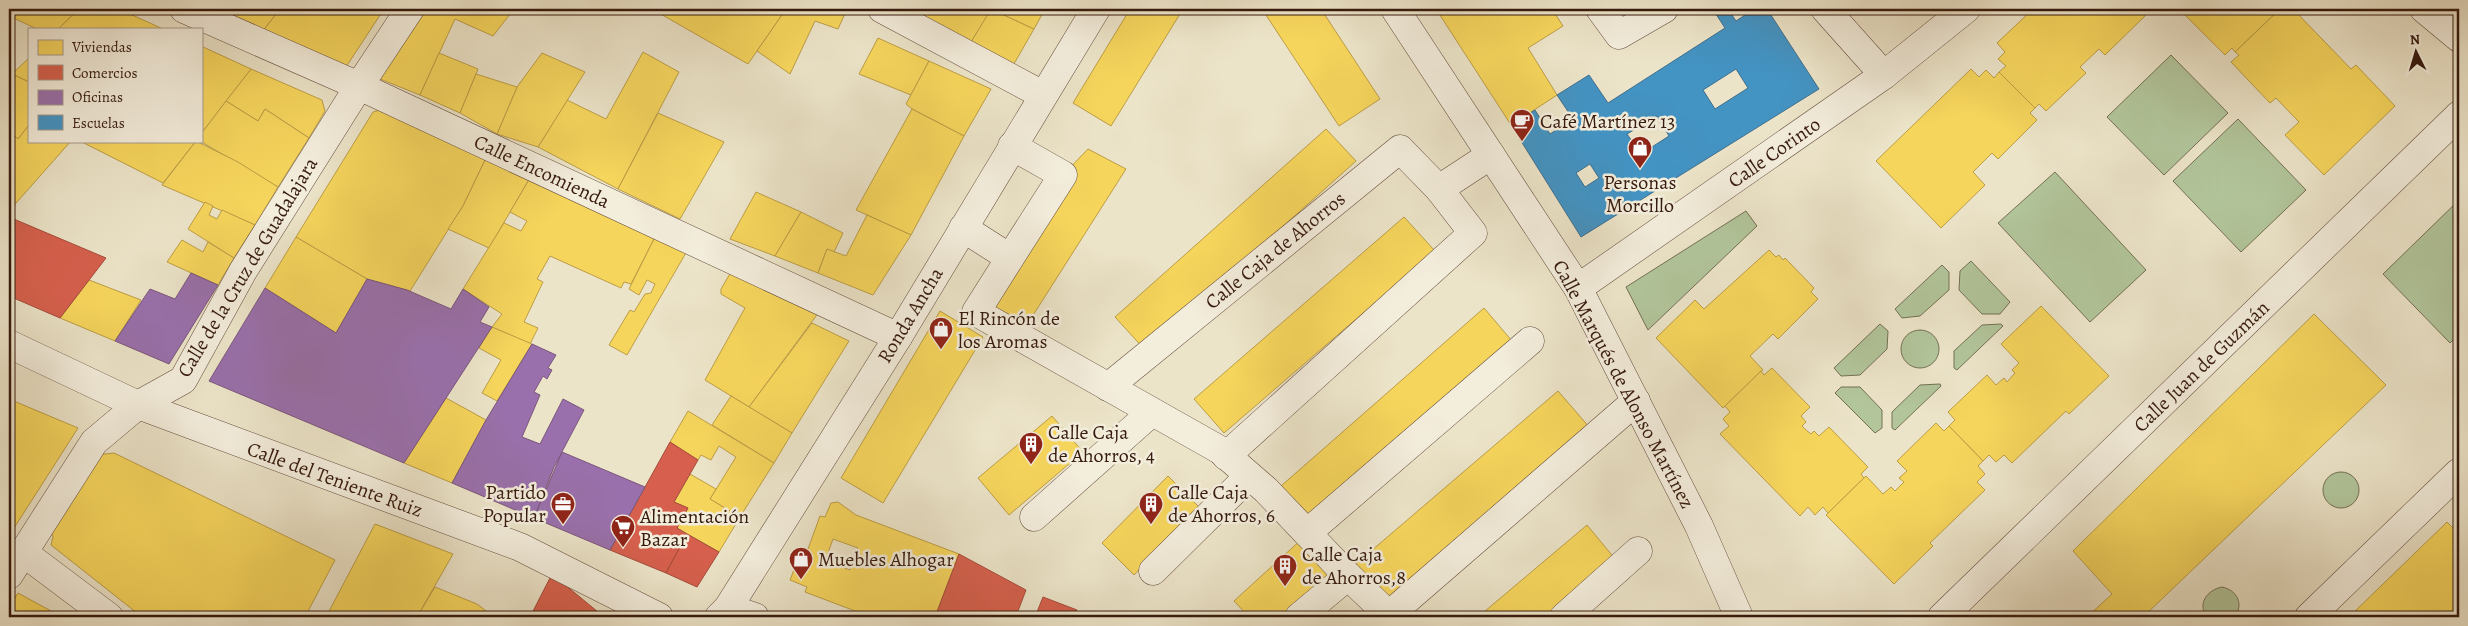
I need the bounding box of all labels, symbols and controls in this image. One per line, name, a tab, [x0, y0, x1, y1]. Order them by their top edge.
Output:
legend	[28, 28, 202, 142]
north arrow	[2390, 28, 2440, 78]
text: N	[2409, 30, 2421, 49]
text: Viviendas	[71, 37, 132, 57]
text: Comercios	[72, 63, 137, 83]
text: Oficinas	[72, 87, 123, 107]
cafe icon: Café Martínez 13	[1509, 108, 1535, 142]
place label: Café Martínez 13	[1540, 108, 1675, 135]
street label: Calle Corinto	[1723, 111, 1826, 194]
text: Escuelas	[72, 113, 125, 133]
street label: Calle Encomienda	[469, 128, 615, 215]
shop icon: Personas Morcillo	[1627, 135, 1653, 169]
street label: Calle de la Cruz de Guadalajara	[171, 152, 324, 382]
place label: Personas Morcillo	[1603, 169, 1677, 219]
street label: Calle Caja de Ahorros	[1199, 185, 1351, 315]
street label: Calle Marqués de Alonso Martínez	[1546, 255, 1701, 513]
street label: Ronda Ancha	[871, 262, 950, 368]
street label: Calle Juan de Guzmán	[2128, 294, 2275, 438]
place label: El Rincón de los Aromas	[958, 305, 1060, 355]
shop icon: El Rincón de los Aromas	[928, 316, 954, 350]
place label: Calle Caja de Ahorros, 4	[1048, 419, 1155, 469]
building icon: Calle Caja de Ahorros, 4	[1018, 431, 1044, 465]
street label: Calle del Teniente Ruiz	[243, 435, 426, 524]
place label: Partido Popular	[483, 479, 546, 529]
place label: Calle Caja de Ahorros, 6	[1168, 479, 1275, 529]
office icon: Partido Popular	[550, 491, 576, 525]
building icon: Calle Caja de Ahorros, 6	[1138, 491, 1164, 525]
place label: Alimentación Bazar	[639, 503, 749, 553]
supermarket icon: Alimentación Bazar	[610, 514, 636, 548]
place label: Calle Caja de Ahorros,8	[1302, 541, 1406, 591]
shop icon: Muebles Alhogar	[788, 546, 814, 580]
place label: Muebles Alhogar	[818, 546, 954, 573]
building icon: Calle Caja de Ahorros,8	[1272, 553, 1298, 587]

